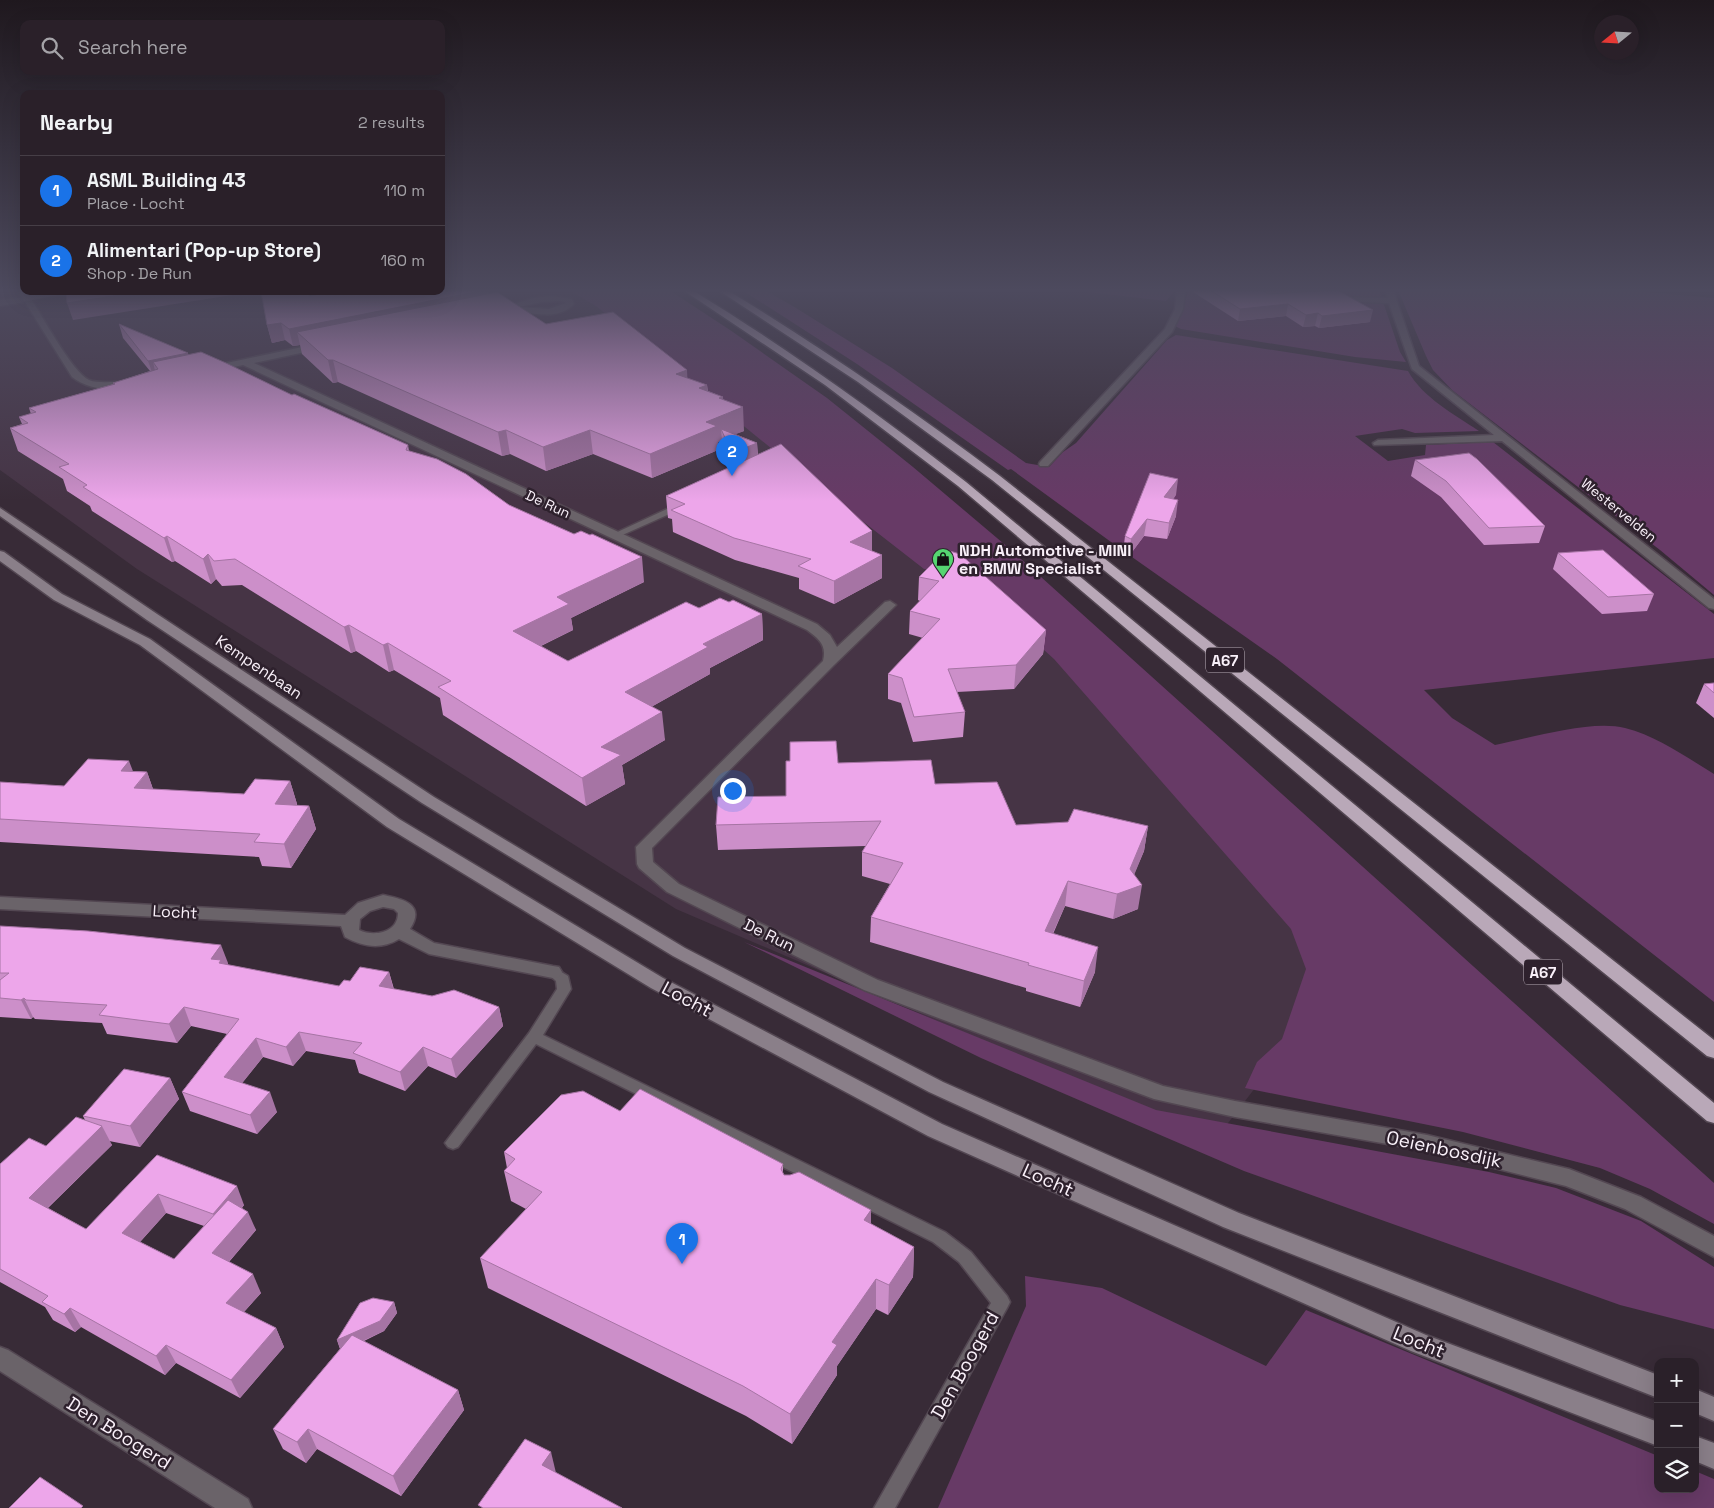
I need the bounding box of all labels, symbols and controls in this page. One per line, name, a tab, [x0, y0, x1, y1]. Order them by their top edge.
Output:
north arrow	[1594, 15, 1639, 60]
search box	[20, 20, 445, 75]
icon: search	[38, 34, 66, 62]
text: Search here	[78, 35, 188, 60]
text: Nearby	[40, 109, 113, 136]
text: 2 results	[358, 112, 425, 133]
text: ASML Building 43	[87, 168, 246, 193]
text: 1	[52, 180, 60, 201]
text: 110 m	[383, 180, 425, 201]
text: Place · Locht	[87, 193, 185, 214]
text: Alimentari (Pop-up Store)	[87, 238, 321, 263]
text: 2	[51, 250, 61, 271]
text: 160 m	[380, 250, 425, 271]
text: Shop · De Run	[87, 263, 192, 284]
pin: 2	[716, 435, 748, 476]
street label: Westervelden	[1578, 474, 1660, 546]
street label: De Run	[523, 486, 573, 522]
place label: NDH Automotive - MINI en BMW Specialist	[959, 540, 1132, 579]
shop icon: NDH Automotive - MINI en BMW Specialist	[931, 547, 955, 578]
street label: Kempenbaan	[211, 630, 307, 704]
road number: A67	[1206, 648, 1244, 672]
your location	[720, 778, 746, 804]
street label: Locht	[152, 900, 198, 924]
street label: De Run	[740, 914, 798, 956]
road number: A67	[1524, 960, 1562, 984]
street label: Locht	[657, 975, 717, 1023]
street label: Oeienbosdijk	[1384, 1125, 1504, 1173]
street label: Locht	[1018, 1158, 1078, 1202]
pin: 1	[666, 1223, 698, 1264]
street label: Den Boogerd	[925, 1307, 1005, 1423]
street label: Locht	[1389, 1320, 1449, 1364]
map controls	[1654, 1358, 1699, 1493]
button: +	[1654, 1358, 1699, 1403]
street label: Den Boogerd	[62, 1391, 176, 1475]
button: −	[1654, 1403, 1699, 1448]
button: layers	[1654, 1448, 1699, 1493]

